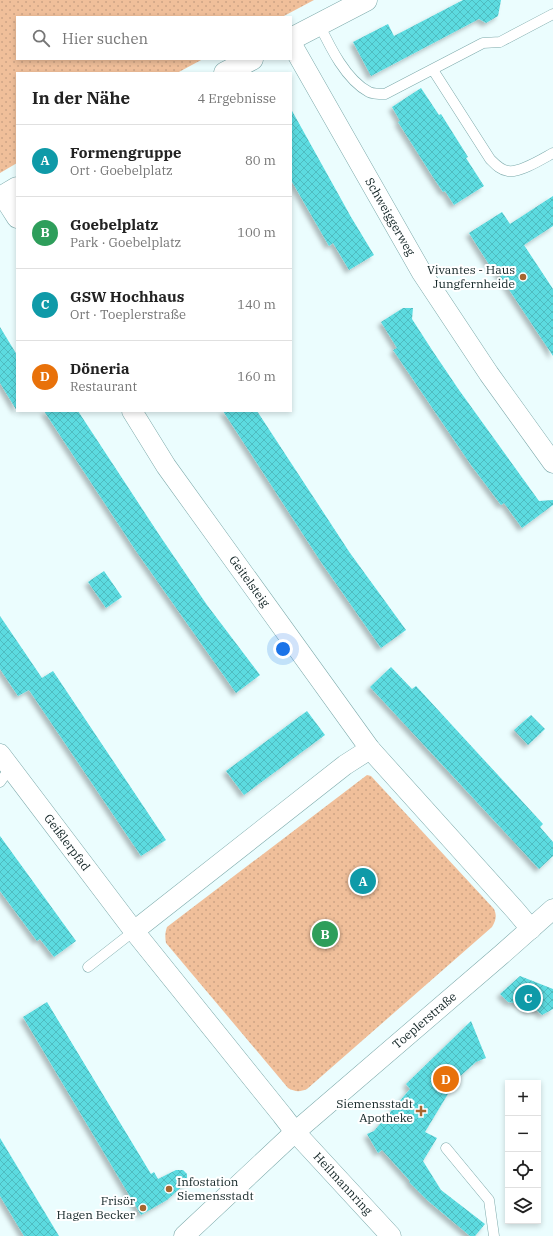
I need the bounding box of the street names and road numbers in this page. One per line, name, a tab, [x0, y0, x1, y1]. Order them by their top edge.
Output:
street label: Schweiggerweg	[362, 175, 419, 259]
street label: Geitelsteig	[226, 552, 274, 610]
street label: Geißlerpfad	[41, 811, 94, 874]
street label: Toeplerstraße	[389, 989, 459, 1052]
street label: Heilmannring	[311, 1149, 376, 1218]

